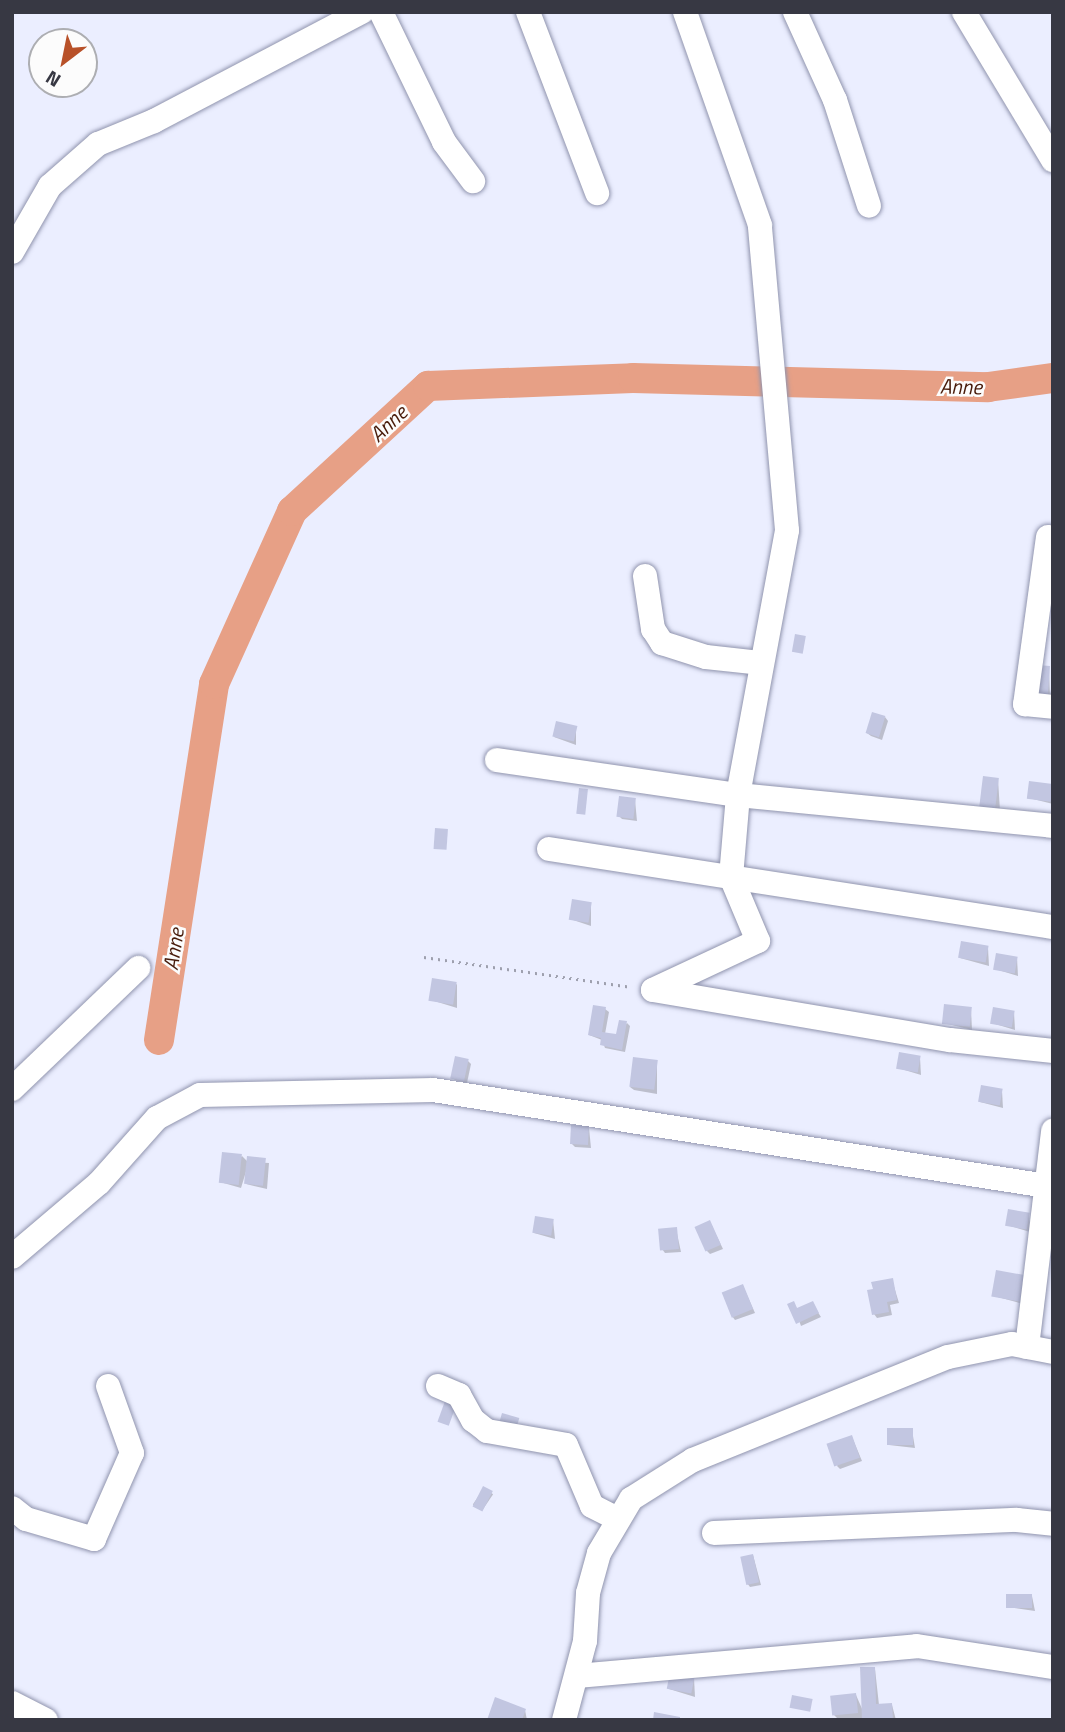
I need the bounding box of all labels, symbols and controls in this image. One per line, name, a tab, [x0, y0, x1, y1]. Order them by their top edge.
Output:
north arrow	[28, 28, 98, 98]
text: N	[39, 64, 66, 95]
water label: Anne	[940, 373, 982, 399]
water label: Anne	[364, 399, 412, 447]
water label: Anne	[157, 926, 189, 972]

